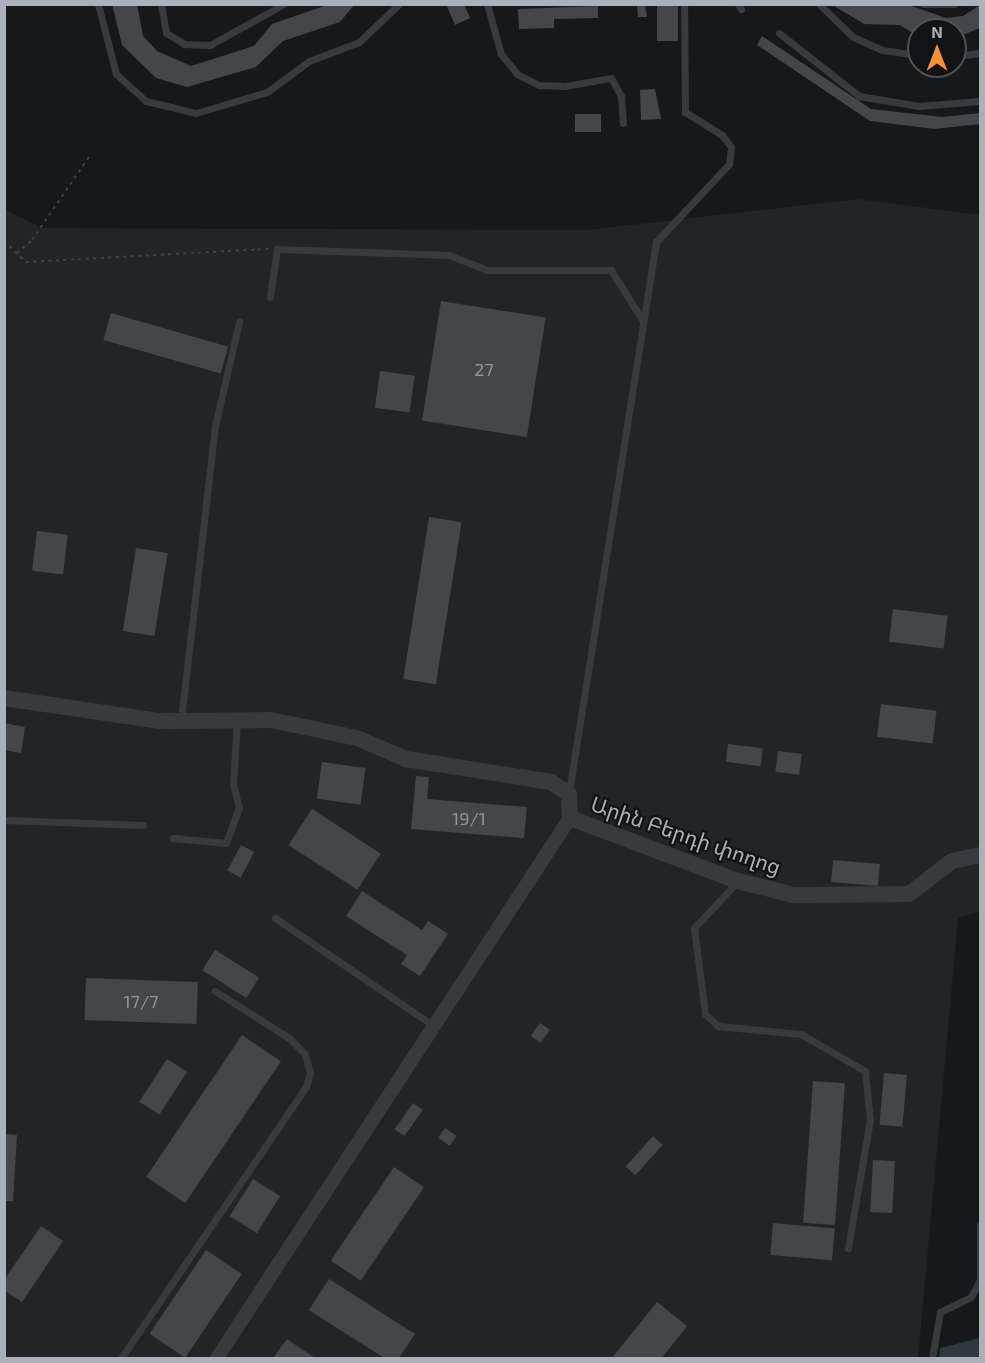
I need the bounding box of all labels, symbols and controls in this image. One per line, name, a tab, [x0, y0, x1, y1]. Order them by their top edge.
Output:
north arrow	[907, 18, 967, 78]
text: N	[931, 22, 943, 41]
house number: 27	[474, 358, 494, 380]
street label: Արին Բերդի փողոց	[588, 791, 784, 879]
house number: 19/1	[452, 807, 486, 829]
house number: 17/7	[124, 990, 158, 1012]

